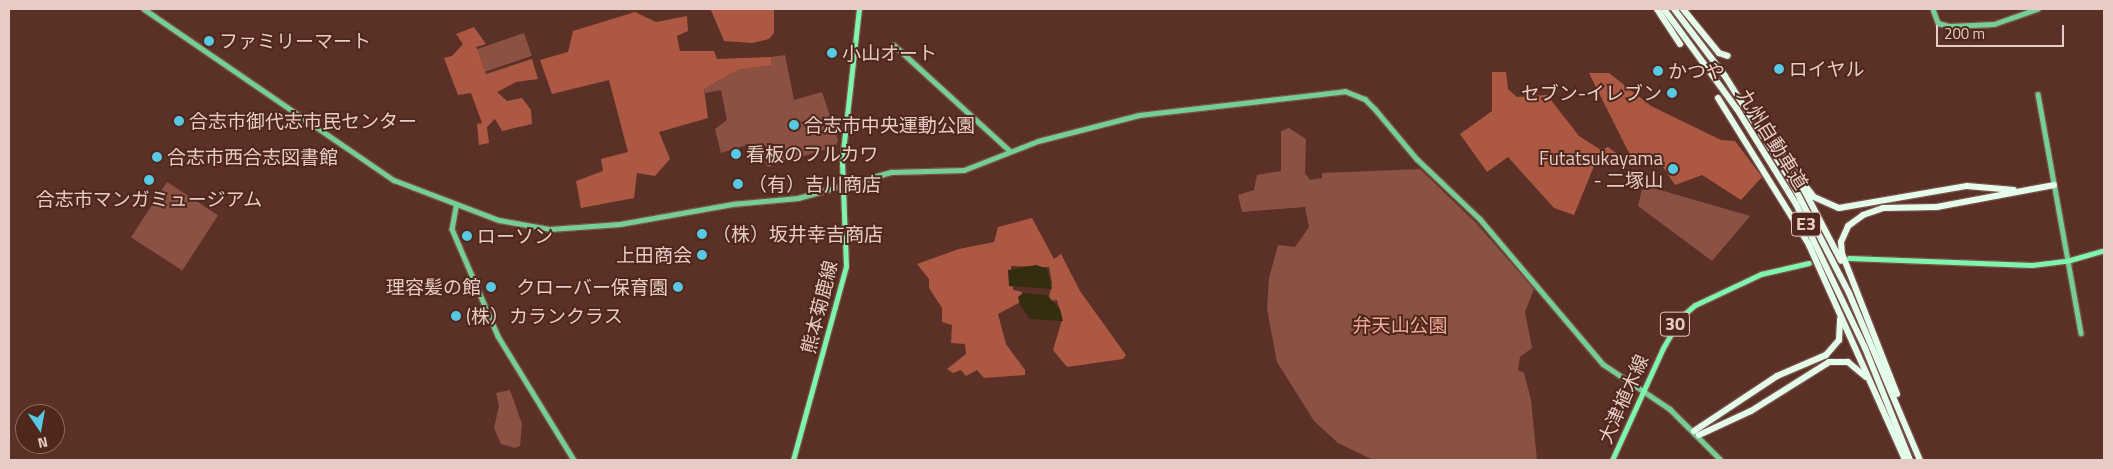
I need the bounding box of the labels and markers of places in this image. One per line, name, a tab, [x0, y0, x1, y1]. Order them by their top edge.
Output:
place label: ファミリーマート	[219, 30, 371, 52]
marker: ファミリーマート	[203, 35, 215, 47]
place label: 小山オート	[842, 42, 937, 64]
marker: 小山オート	[826, 47, 838, 59]
place label: ロイヤル	[1789, 58, 1865, 80]
place label: かつや	[1668, 60, 1725, 82]
marker: ロイヤル	[1773, 63, 1785, 75]
marker: かつや	[1652, 65, 1664, 77]
place label: セブン-イレブン	[1521, 82, 1662, 104]
marker: セブン-イレブン	[1666, 87, 1678, 99]
place label: 合志市御代志市民センター	[189, 110, 417, 132]
place label: 合志市中央運動公園	[804, 114, 975, 136]
marker: 合志市御代志市民センター	[173, 115, 185, 127]
marker: 合志市中央運動公園	[788, 119, 800, 131]
place label: 看板のフルカワ	[746, 143, 879, 165]
place label: 合志市西合志図書館	[167, 146, 338, 168]
place label: Futatsukayama - 二塚山	[1539, 147, 1663, 191]
marker: 看板のフルカワ	[730, 148, 742, 160]
marker: 合志市西合志図書館	[151, 151, 163, 163]
marker: Futatsukayama - 二塚山	[1667, 163, 1679, 175]
place label: （有）吉川商店	[748, 173, 881, 195]
marker: 合志市マンガミュージアム	[143, 174, 155, 186]
marker: （有）吉川商店	[732, 178, 744, 190]
place label: 合志市マンガミュージアム	[35, 188, 263, 210]
place label: （株）坂井幸吉商店	[712, 223, 883, 245]
place label: ローソン	[477, 225, 553, 247]
marker: （株）坂井幸吉商店	[696, 228, 708, 240]
marker: ローソン	[461, 230, 473, 242]
place label: 上田商会	[616, 244, 692, 266]
marker: 上田商会	[696, 249, 708, 261]
place label: 理容髪の館	[386, 276, 481, 298]
place label: クローバー保育園	[516, 276, 668, 298]
marker: 理容髪の館	[485, 281, 497, 293]
marker: クローバー保育園	[672, 281, 684, 293]
place label: (株）カランクラス	[466, 305, 623, 327]
marker: (株）カランクラス	[450, 310, 462, 322]

